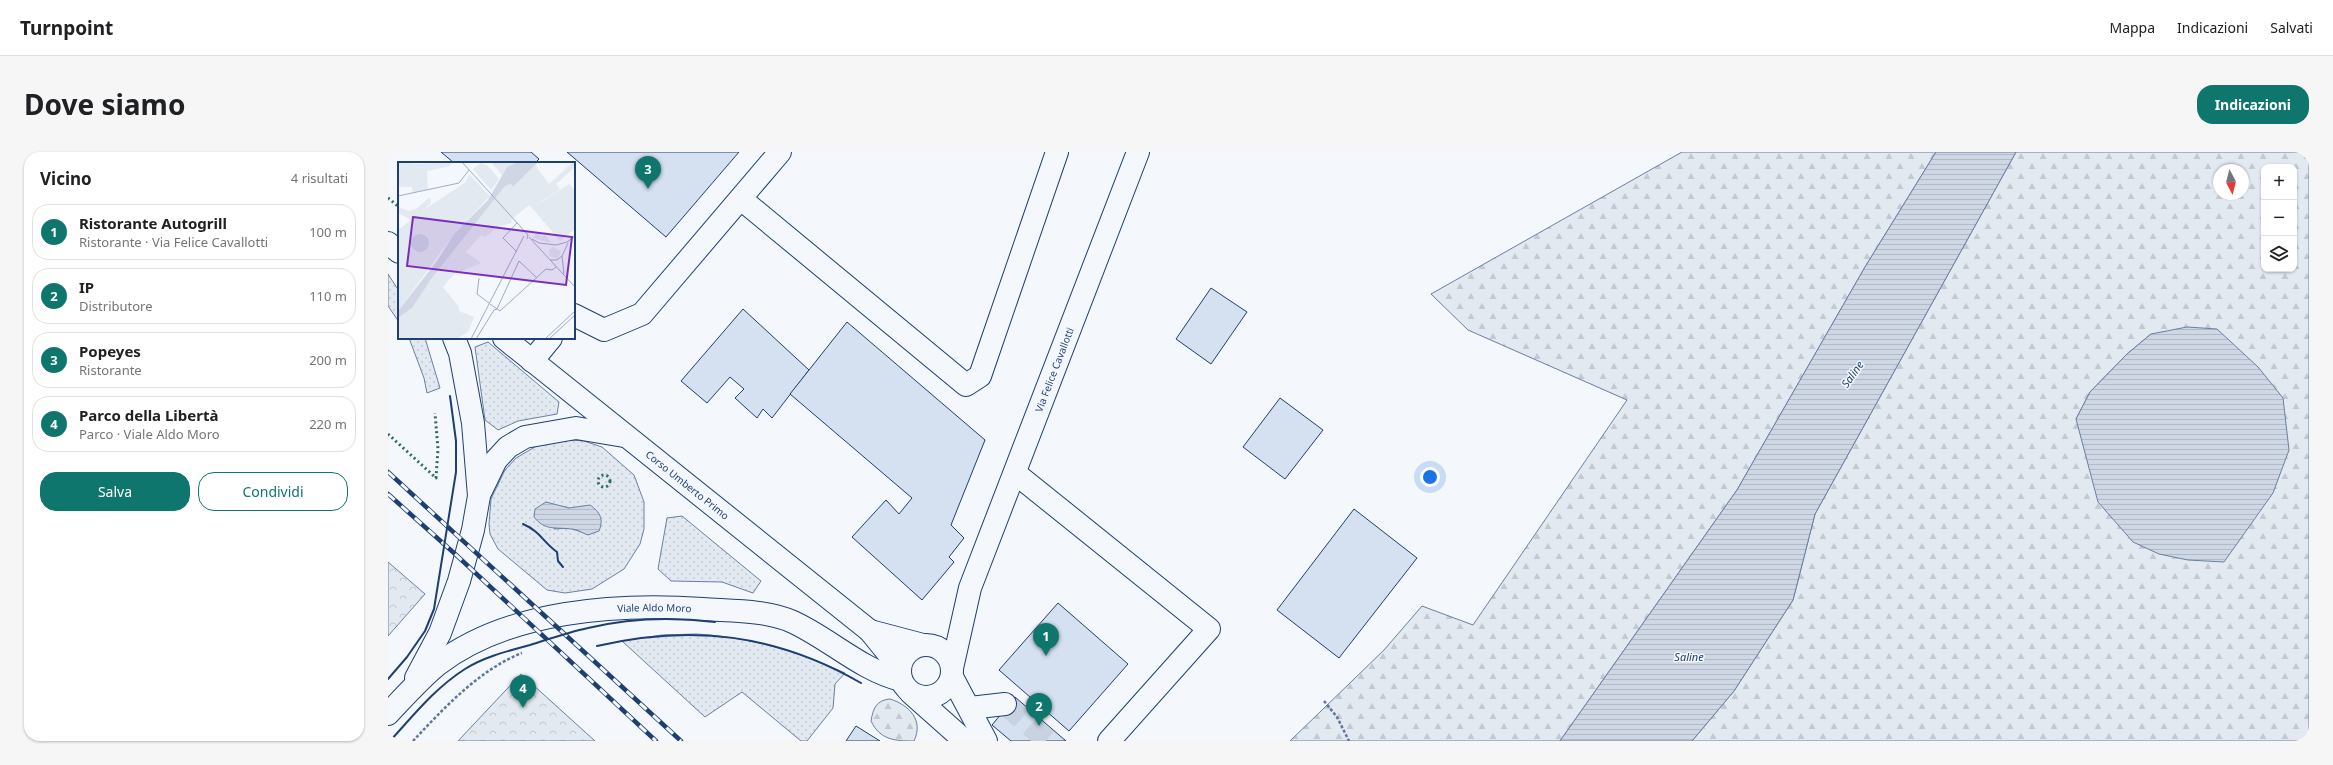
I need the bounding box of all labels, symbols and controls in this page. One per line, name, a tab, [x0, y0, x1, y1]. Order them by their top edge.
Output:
text: Turnpoint	[20, 15, 113, 41]
text: Mappa	[2109, 18, 2155, 37]
text: Indicazioni	[2177, 18, 2248, 37]
text: Salvati	[2270, 18, 2313, 37]
text: Dove siamo	[24, 85, 185, 123]
button: Indicazioni	[2197, 85, 2309, 124]
pin: 3	[635, 156, 661, 189]
inset map	[398, 162, 575, 339]
north arrow	[2213, 164, 2249, 200]
map controls	[2261, 164, 2297, 272]
button: +	[2261, 164, 2297, 200]
text: Vicino	[40, 167, 92, 190]
text: 4 risultati	[291, 169, 348, 187]
button: −	[2261, 200, 2297, 236]
text: Ristorante Autogrill	[79, 213, 227, 233]
text: 1	[50, 223, 58, 241]
text: 100 m	[309, 223, 347, 241]
text: Ristorante · Via Felice Cavallotti	[79, 233, 268, 251]
button: layers	[2261, 236, 2297, 272]
text: IP	[79, 277, 94, 297]
text: 2	[50, 287, 58, 305]
text: 110 m	[309, 287, 347, 305]
text: Distributore	[79, 297, 153, 315]
street label: Via Felice Cavallotti	[1031, 325, 1077, 414]
text: Popeyes	[79, 341, 141, 361]
text: 3	[50, 351, 58, 369]
text: 200 m	[309, 351, 347, 369]
water label: Saline	[1837, 357, 1867, 390]
text: Ristorante	[79, 361, 142, 379]
text: Parco della Libertà	[79, 405, 219, 425]
text: 4	[50, 415, 58, 433]
text: 220 m	[309, 415, 347, 433]
text: Parco · Viale Aldo Moro	[79, 425, 220, 443]
street label: Corso Umberto Primo	[643, 447, 732, 523]
your location	[1420, 467, 1440, 487]
button: Salva	[40, 472, 190, 511]
button: Condividi	[198, 472, 348, 511]
street label: Viale Aldo Moro	[617, 600, 692, 615]
pin: 1	[1033, 623, 1059, 656]
water label: Saline	[1674, 649, 1704, 664]
pin: 4	[510, 675, 536, 708]
pin: 2	[1026, 693, 1052, 726]

